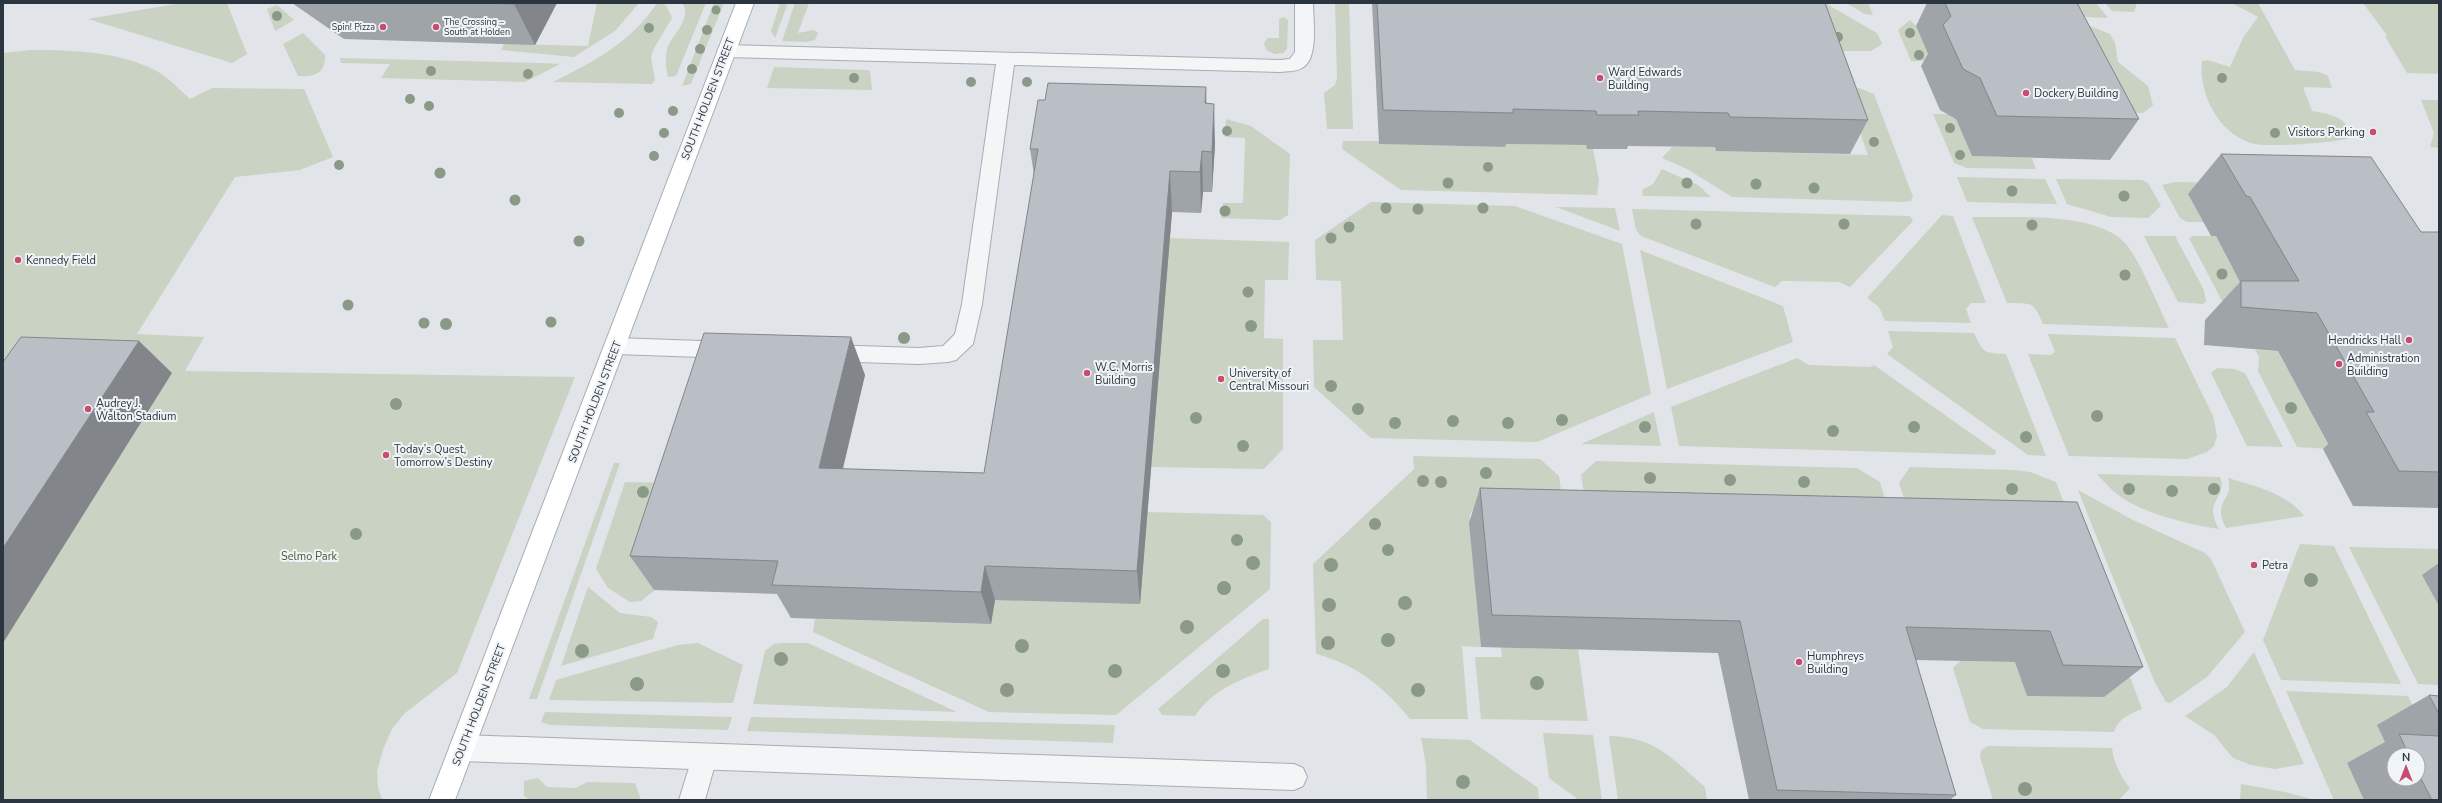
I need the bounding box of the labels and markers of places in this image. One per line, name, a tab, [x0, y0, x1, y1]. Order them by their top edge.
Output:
place label: The Crossing – South at Holden	[444, 16, 510, 38]
place label: Spin! Pizza	[332, 21, 375, 33]
marker: Spin! Pizza	[378, 22, 388, 32]
marker: The Crossing – South at Holden	[431, 22, 441, 32]
place label: Ward Edwards Building	[1608, 65, 1682, 93]
marker: Ward Edwards Building	[1595, 73, 1605, 83]
place label: Dockery Building	[2034, 86, 2118, 101]
marker: Dockery Building	[2021, 88, 2031, 98]
place label: Visitors Parking	[2287, 125, 2365, 140]
marker: Visitors Parking	[2368, 127, 2378, 137]
place label: Kennedy Field	[26, 253, 96, 268]
marker: Kennedy Field	[13, 255, 23, 265]
place label: Hendricks Hall	[2328, 333, 2402, 348]
marker: Hendricks Hall	[2404, 335, 2414, 345]
place label: Administration Building	[2347, 351, 2420, 379]
marker: Administration Building	[2334, 359, 2344, 369]
place label: W.C. Morris Building	[1095, 360, 1153, 388]
place label: University of Central Missouri	[1229, 366, 1309, 394]
marker: W.C. Morris Building	[1082, 368, 1092, 378]
marker: University of Central Missouri	[1216, 374, 1226, 384]
place label: Audrey J. Walton Stadium	[96, 396, 176, 424]
marker: Audrey J. Walton Stadium	[83, 404, 93, 414]
place label: Today’s Quest, Tomorrow’s Destiny	[394, 442, 493, 470]
marker: Today’s Quest, Tomorrow’s Destiny	[381, 450, 391, 460]
place label: Petra	[2262, 558, 2288, 573]
marker: Petra	[2249, 560, 2259, 570]
place label: Humphreys Building	[1807, 649, 1864, 677]
marker: Humphreys Building	[1794, 657, 1804, 667]

